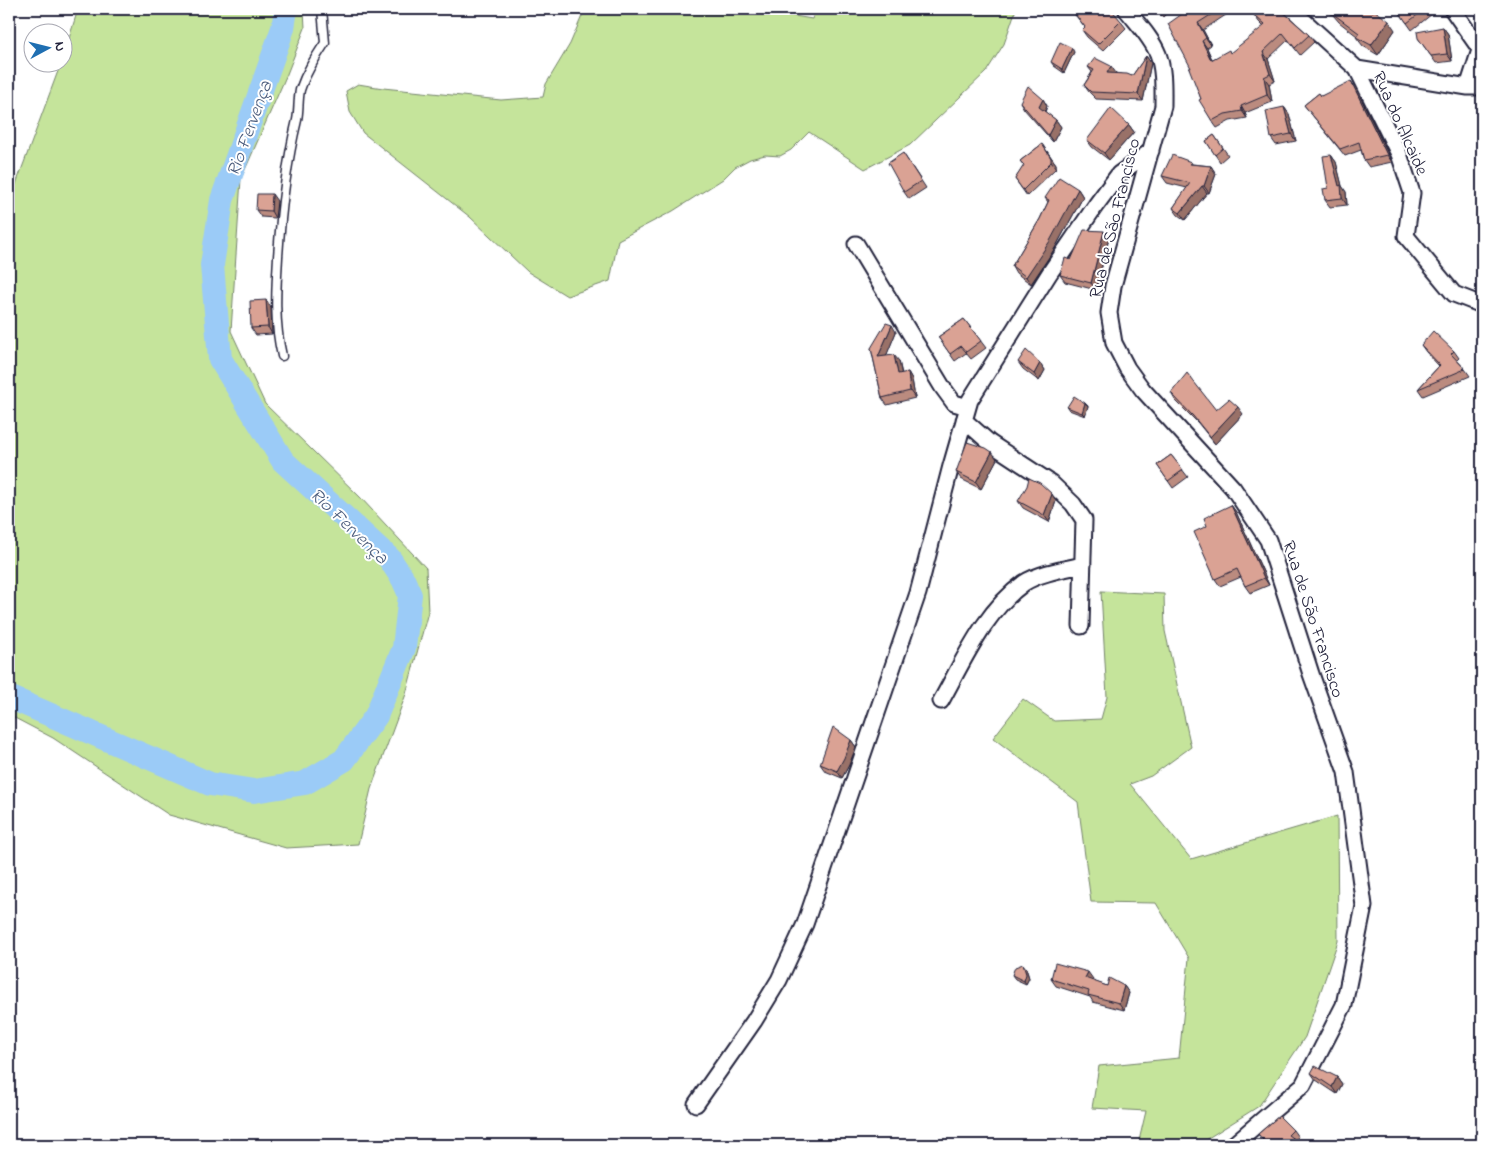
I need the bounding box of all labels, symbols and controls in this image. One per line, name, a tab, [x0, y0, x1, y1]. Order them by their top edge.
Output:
north arrow	[22, 22, 72, 72]
text: N	[48, 41, 70, 53]
street label: Rua do Alcaide	[1365, 68, 1434, 181]
water label: Rio Fervença	[221, 77, 280, 180]
street label: Rua de São Francisco	[1084, 136, 1148, 301]
water label: Rio Fervença	[303, 482, 394, 572]
street label: Rua de São Francisco	[1274, 538, 1350, 702]

